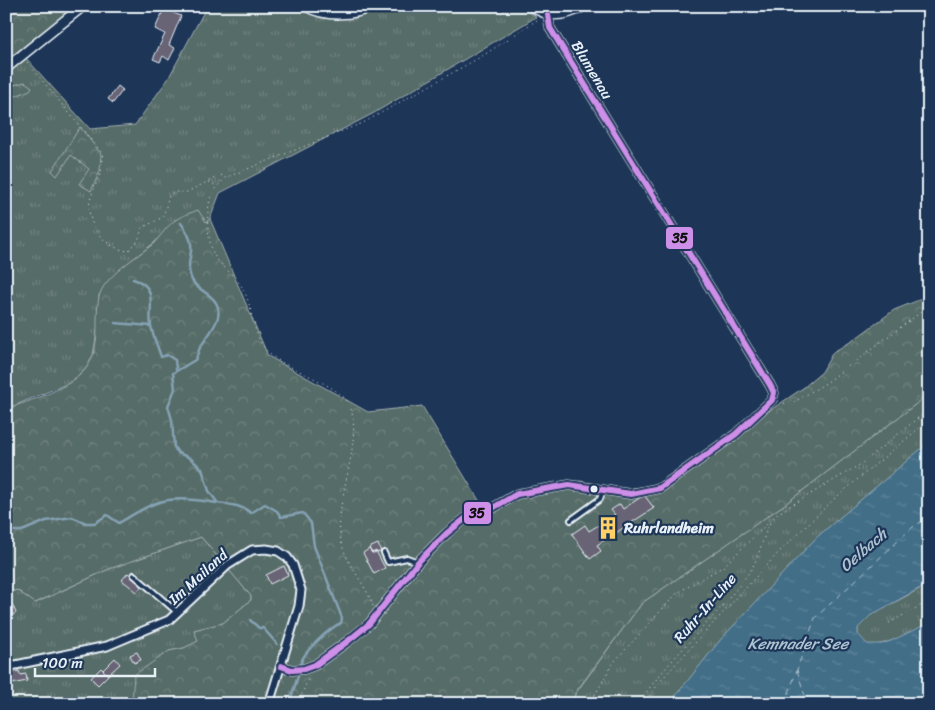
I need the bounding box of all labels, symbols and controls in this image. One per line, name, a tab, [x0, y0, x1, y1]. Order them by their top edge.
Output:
street label: Blumenau	[564, 36, 620, 104]
line badge: 35	[665, 226, 694, 250]
text: 35	[671, 226, 689, 251]
unlabelled marker	[589, 484, 599, 494]
line badge: 35	[463, 501, 492, 525]
text: 35	[468, 501, 486, 526]
building icon: Ruhrlandheim	[595, 515, 621, 541]
place label: Ruhrlandheim	[623, 515, 714, 541]
water label: Oelbach	[832, 520, 895, 579]
street label: Im Mailand	[161, 542, 235, 612]
street label: Ruhr-In-Line	[667, 567, 743, 649]
water label: Kemnader See	[748, 629, 850, 658]
scale bar	[35, 645, 155, 677]
text: 100 m	[42, 650, 83, 676]

